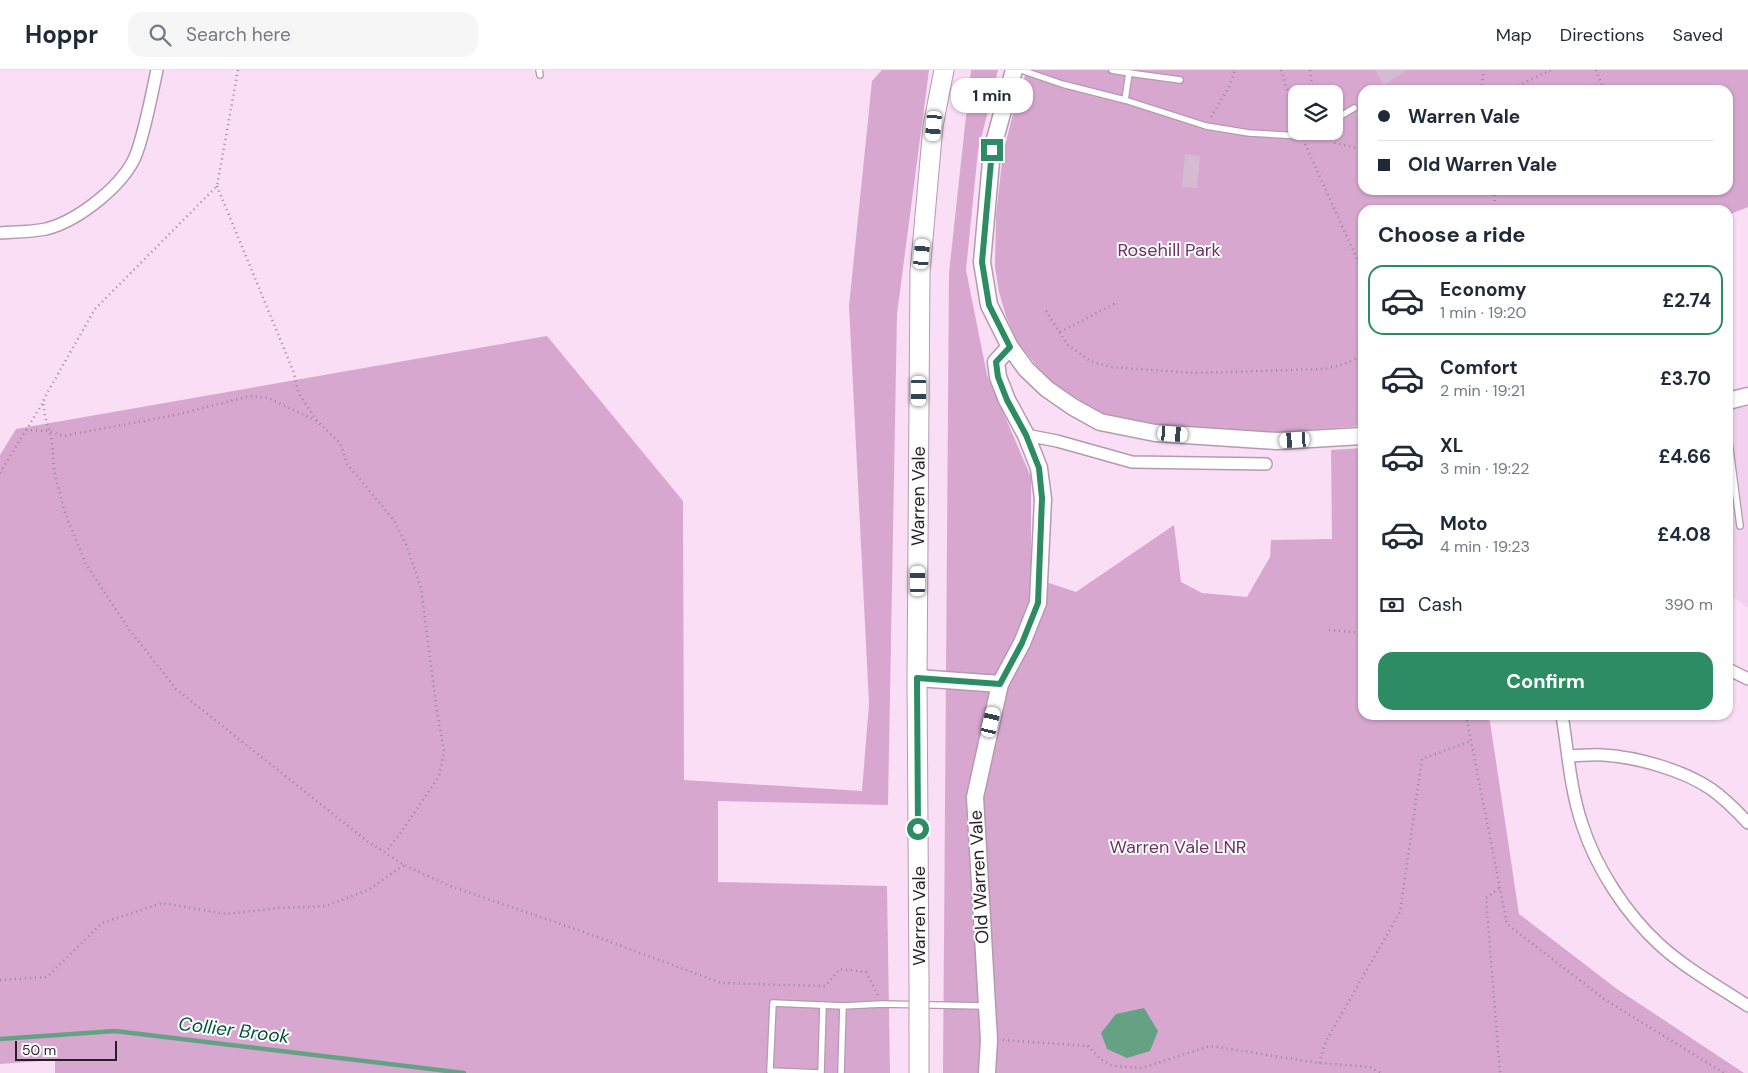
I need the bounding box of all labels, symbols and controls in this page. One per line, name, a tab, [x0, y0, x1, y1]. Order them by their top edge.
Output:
search box	[128, 12, 478, 57]
text: Hoppr	[25, 19, 98, 50]
icon: search	[146, 21, 174, 49]
text: Search here	[186, 22, 291, 47]
text: Map	[1496, 23, 1532, 47]
text: Directions	[1560, 23, 1645, 47]
text: Saved	[1673, 23, 1723, 47]
callout: 1 min	[951, 78, 1033, 112]
text: 1 min	[973, 85, 1011, 106]
map controls	[1288, 85, 1343, 140]
button: layers	[1288, 85, 1343, 140]
text: Warren Vale	[1408, 104, 1520, 129]
car	[925, 110, 942, 142]
route end	[981, 139, 1003, 161]
text: Old Warren Vale	[1408, 152, 1557, 177]
text: Choose a ride	[1378, 220, 1526, 249]
car	[913, 238, 930, 270]
park label: Rosehill Park	[1117, 238, 1221, 262]
text: Economy	[1440, 277, 1527, 302]
icon: car	[1380, 278, 1425, 323]
text: £2.74	[1662, 288, 1711, 313]
text: 1 min · 19:20	[1440, 302, 1526, 323]
text: Comfort	[1440, 355, 1518, 380]
icon: car	[1380, 356, 1425, 401]
text: £3.70	[1660, 366, 1711, 391]
car	[911, 376, 926, 406]
text: 2 min · 19:21	[1440, 380, 1525, 401]
car	[1157, 425, 1188, 443]
car	[1279, 432, 1310, 448]
text: XL	[1440, 433, 1463, 458]
icon: car	[1380, 434, 1425, 479]
text: £4.66	[1658, 444, 1711, 469]
street label: Warren Vale	[906, 446, 931, 546]
text: 3 min · 19:22	[1440, 458, 1529, 479]
text: Moto	[1440, 511, 1488, 536]
icon: car	[1380, 512, 1425, 557]
text: £4.08	[1657, 522, 1711, 547]
text: 4 min · 19:23	[1440, 536, 1530, 557]
car	[910, 566, 925, 596]
icon: cash	[1378, 591, 1406, 619]
text: Cash	[1418, 592, 1462, 617]
text: 390 m	[1665, 594, 1713, 615]
button: Confirm	[1378, 652, 1713, 710]
car	[980, 706, 1001, 738]
street label: Old Warren Vale	[964, 810, 994, 944]
route start	[907, 818, 929, 840]
park label: Warren Vale LNR	[1109, 835, 1247, 859]
street label: Warren Vale	[907, 866, 931, 966]
water label: Collier Brook	[177, 1011, 291, 1049]
scale bar	[15, 1038, 118, 1061]
text: 50 m	[22, 1041, 56, 1059]

